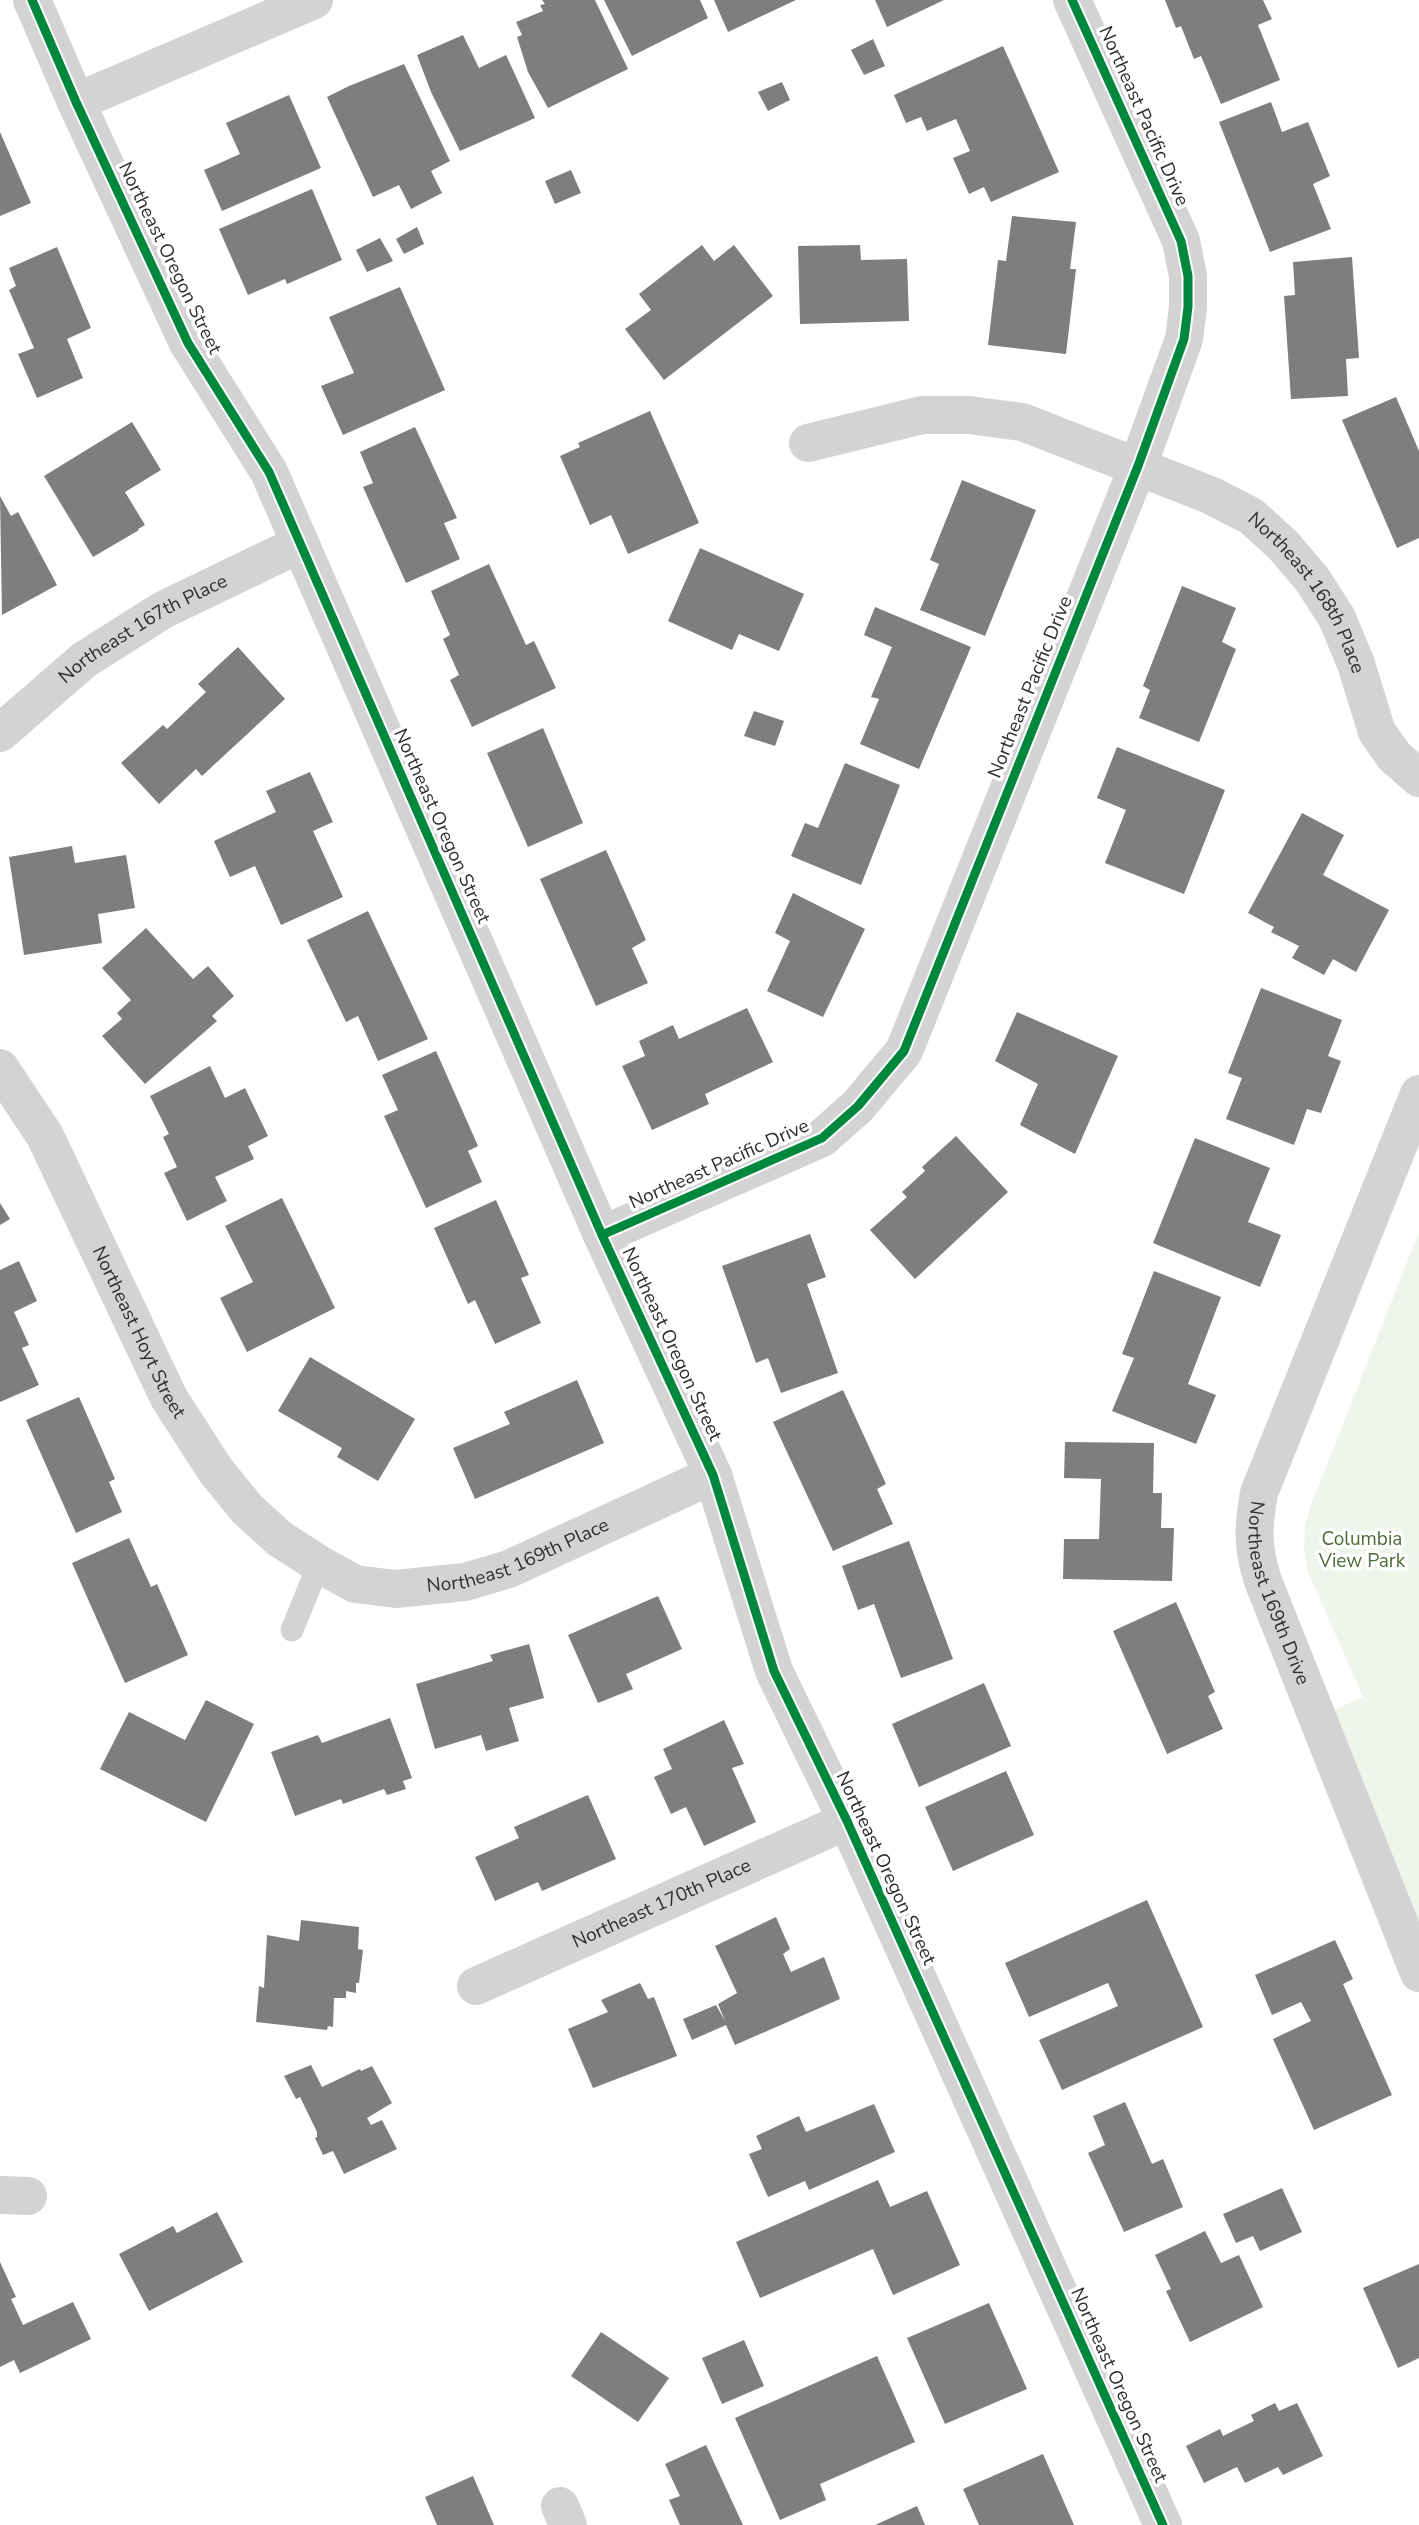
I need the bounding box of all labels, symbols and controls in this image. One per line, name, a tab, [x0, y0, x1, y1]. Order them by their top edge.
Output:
street label: Northeast Pacific Drive	[1093, 22, 1195, 210]
street label: Northeast Oregon Street	[112, 158, 228, 359]
street label: Northeast 168th Place	[1242, 506, 1371, 676]
street label: Northeast 167th Place	[53, 568, 232, 689]
street label: Northeast Pacific Drive	[982, 592, 1078, 782]
street label: Northeast Oregon Street	[387, 724, 497, 928]
street label: Northeast Pacific Drive	[625, 1113, 813, 1215]
street label: Northeast Hoyt Street	[86, 1242, 192, 1424]
street label: Northeast Oregon Street	[616, 1243, 728, 1445]
street label: Northeast 169th Drive	[1242, 1499, 1316, 1689]
street label: Northeast 169th Place	[425, 1512, 613, 1599]
park label: Columbia View Park	[1318, 1526, 1406, 1574]
street label: Northeast Oregon Street	[830, 1767, 942, 1969]
street label: Northeast 170th Place	[568, 1852, 755, 1955]
street label: Northeast Oregon Street	[1064, 2283, 1174, 2487]

